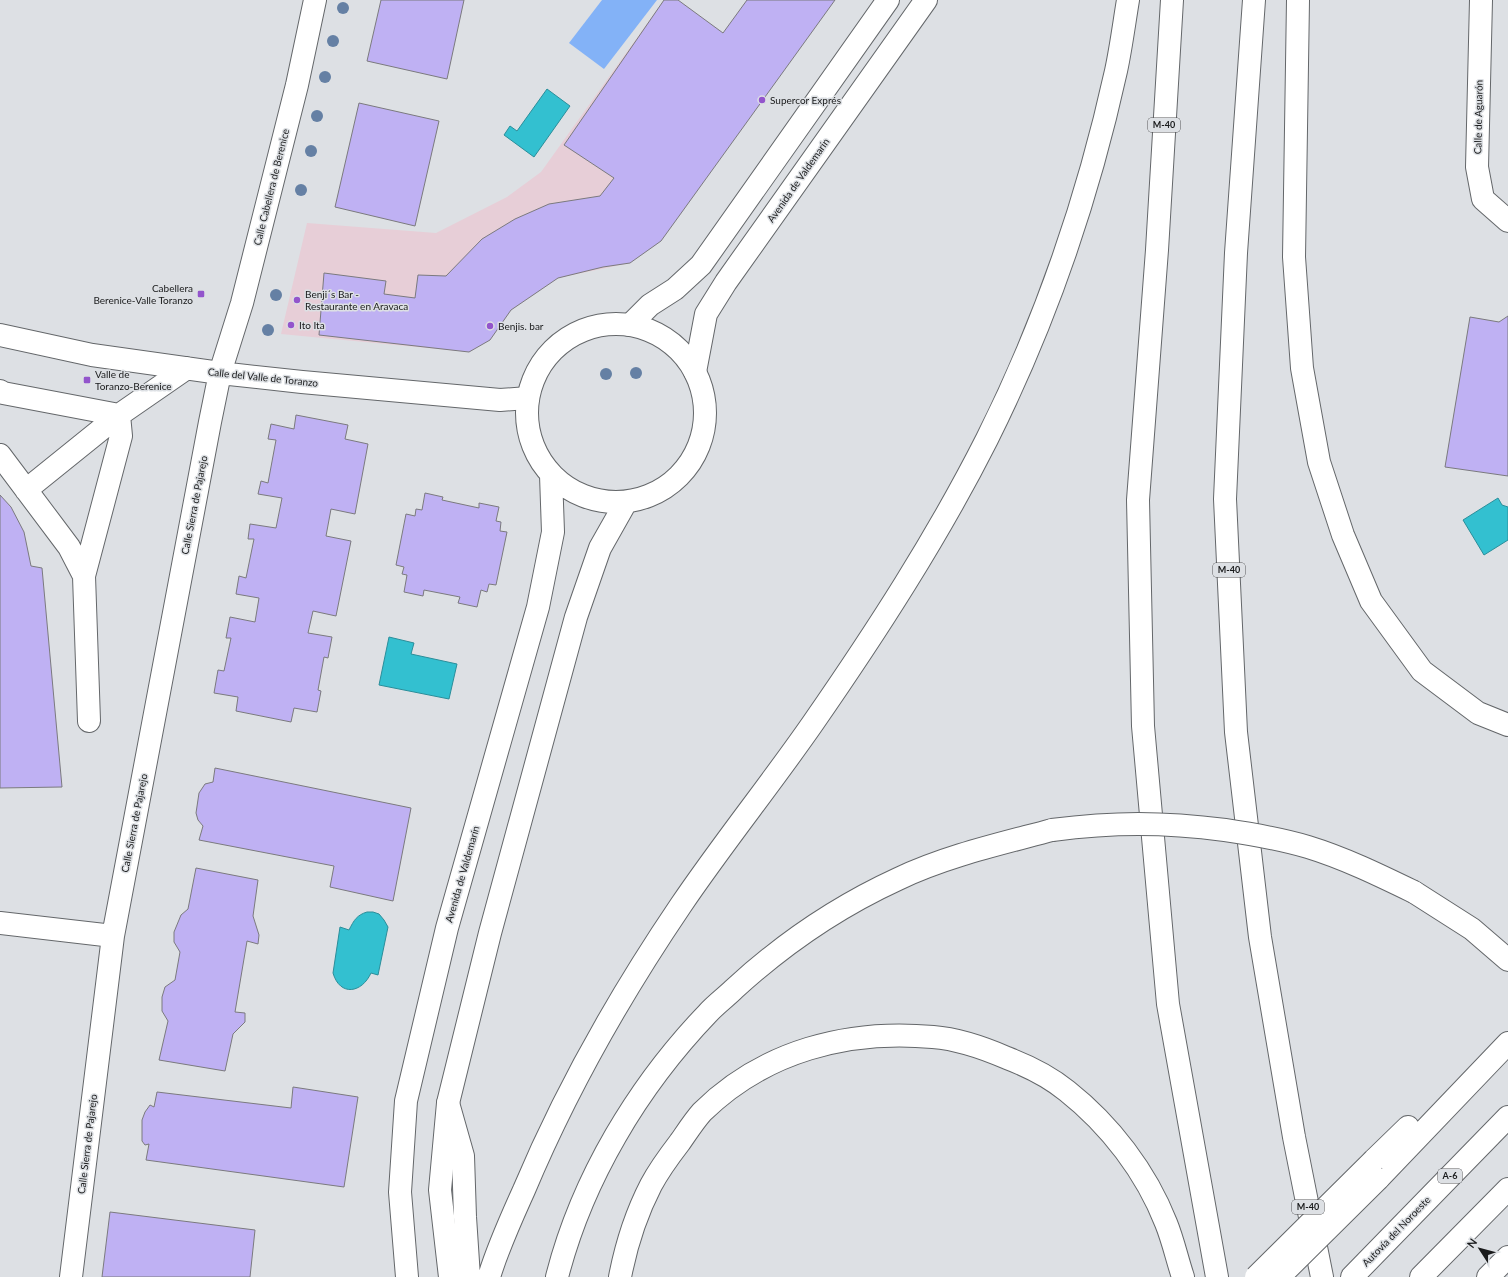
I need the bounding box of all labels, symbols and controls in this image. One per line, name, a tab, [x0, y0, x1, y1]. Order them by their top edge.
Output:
street label: Calle de Aguarón	[1471, 80, 1485, 154]
place label: Supercor Exprés	[770, 94, 841, 106]
marker: Supercor Exprés	[757, 95, 767, 105]
road number: M-40	[1148, 118, 1180, 132]
street label: Calle Cabellera de Berenice	[251, 128, 291, 246]
street label: Avenida de Valdemarín	[764, 136, 832, 224]
place label: Cabellera Berenice-Valle Toranzo	[93, 282, 193, 306]
place label: Benji´s Bar - Restaurante en Aravaca	[305, 288, 408, 312]
marker: Cabellera Berenice-Valle Toranzo	[196, 289, 206, 299]
marker: Benji´s Bar - Restaurante en Aravaca	[292, 295, 302, 305]
place label: Ito Ita	[299, 319, 325, 331]
marker: Ito Ita	[286, 320, 296, 330]
place label: Benjis. bar	[498, 320, 544, 332]
marker: Benjis. bar	[485, 321, 495, 331]
street label: Calle del Valle de Toranzo	[207, 365, 319, 389]
place label: Valle de Toranzo-Berenice	[95, 368, 172, 392]
marker: Valle de Toranzo-Berenice	[82, 375, 92, 385]
street label: Calle Sierra de Pajarejo	[179, 454, 210, 555]
road number: M-40	[1213, 563, 1245, 577]
street label: Calle Sierra de Pajarejo	[119, 772, 150, 873]
street label: Avenida de Valdemarín	[442, 824, 482, 924]
street label: Calle Sierra de Pajarejo	[75, 1093, 99, 1195]
road number: A-6	[1438, 1169, 1462, 1183]
street label: Autovía del Noroeste	[1359, 1193, 1433, 1269]
road number: M-40	[1292, 1200, 1324, 1214]
north arrow	[1460, 1229, 1500, 1269]
text: N	[1464, 1236, 1479, 1250]

